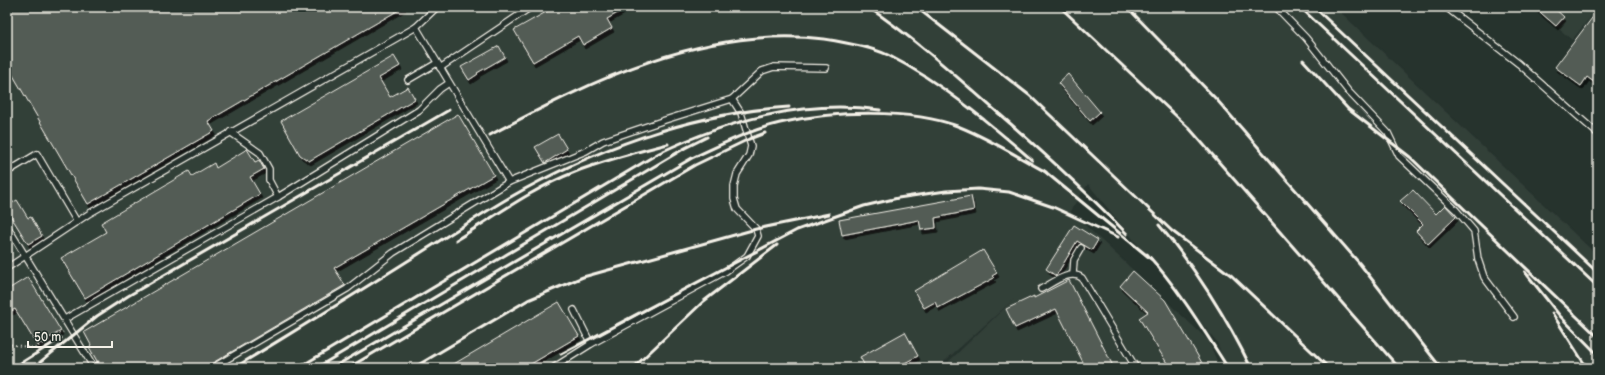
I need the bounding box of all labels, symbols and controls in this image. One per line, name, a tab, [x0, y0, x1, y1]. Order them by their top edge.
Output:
scale bar	[28, 323, 112, 349]
text: 50 m	[34, 330, 61, 345]

